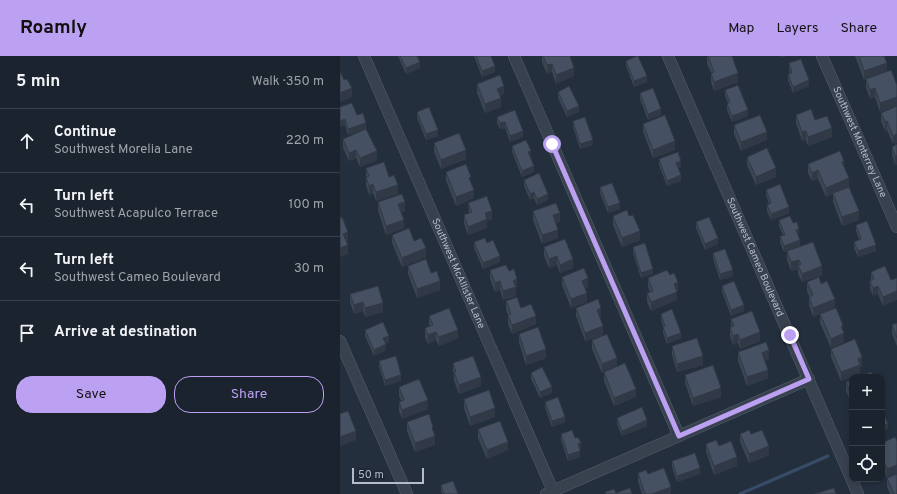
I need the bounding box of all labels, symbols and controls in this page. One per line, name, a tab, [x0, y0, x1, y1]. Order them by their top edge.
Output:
text: Roamly	[20, 16, 87, 40]
text: Map	[728, 20, 754, 37]
text: Layers	[776, 20, 818, 37]
text: Share	[840, 20, 877, 37]
text: 5 min	[16, 71, 60, 93]
text: Walk · 350 m	[252, 74, 324, 90]
street label: Southwest Monterrey Lane	[830, 85, 890, 200]
text: Continue	[54, 123, 116, 142]
icon: ahead	[16, 130, 38, 152]
text: 220 m	[286, 133, 324, 149]
route start	[543, 135, 561, 153]
text: Southwest Morelia Lane	[54, 142, 193, 158]
text: Turn left	[54, 187, 114, 206]
icon: left	[16, 194, 38, 216]
street label: Southwest Cameo Boulevard	[724, 195, 787, 318]
text: 100 m	[288, 197, 324, 213]
text: Southwest Acapulco Terrace	[54, 206, 218, 222]
street label: Southwest McAllister Lane	[429, 216, 488, 331]
text: Turn left	[54, 251, 114, 270]
icon: left	[16, 258, 38, 280]
text: 30 m	[294, 261, 324, 277]
text: Southwest Cameo Boulevard	[54, 270, 221, 286]
icon: arrive	[16, 322, 38, 344]
text: Arrive at destination	[54, 323, 197, 342]
route end	[781, 326, 799, 344]
map controls	[849, 374, 885, 482]
button: +	[849, 374, 885, 410]
button: Save	[16, 376, 166, 413]
button: Share	[174, 376, 324, 413]
button: −	[849, 410, 885, 446]
button: locate	[849, 446, 885, 482]
scale bar	[352, 466, 424, 485]
text: 50 m	[358, 468, 384, 482]

